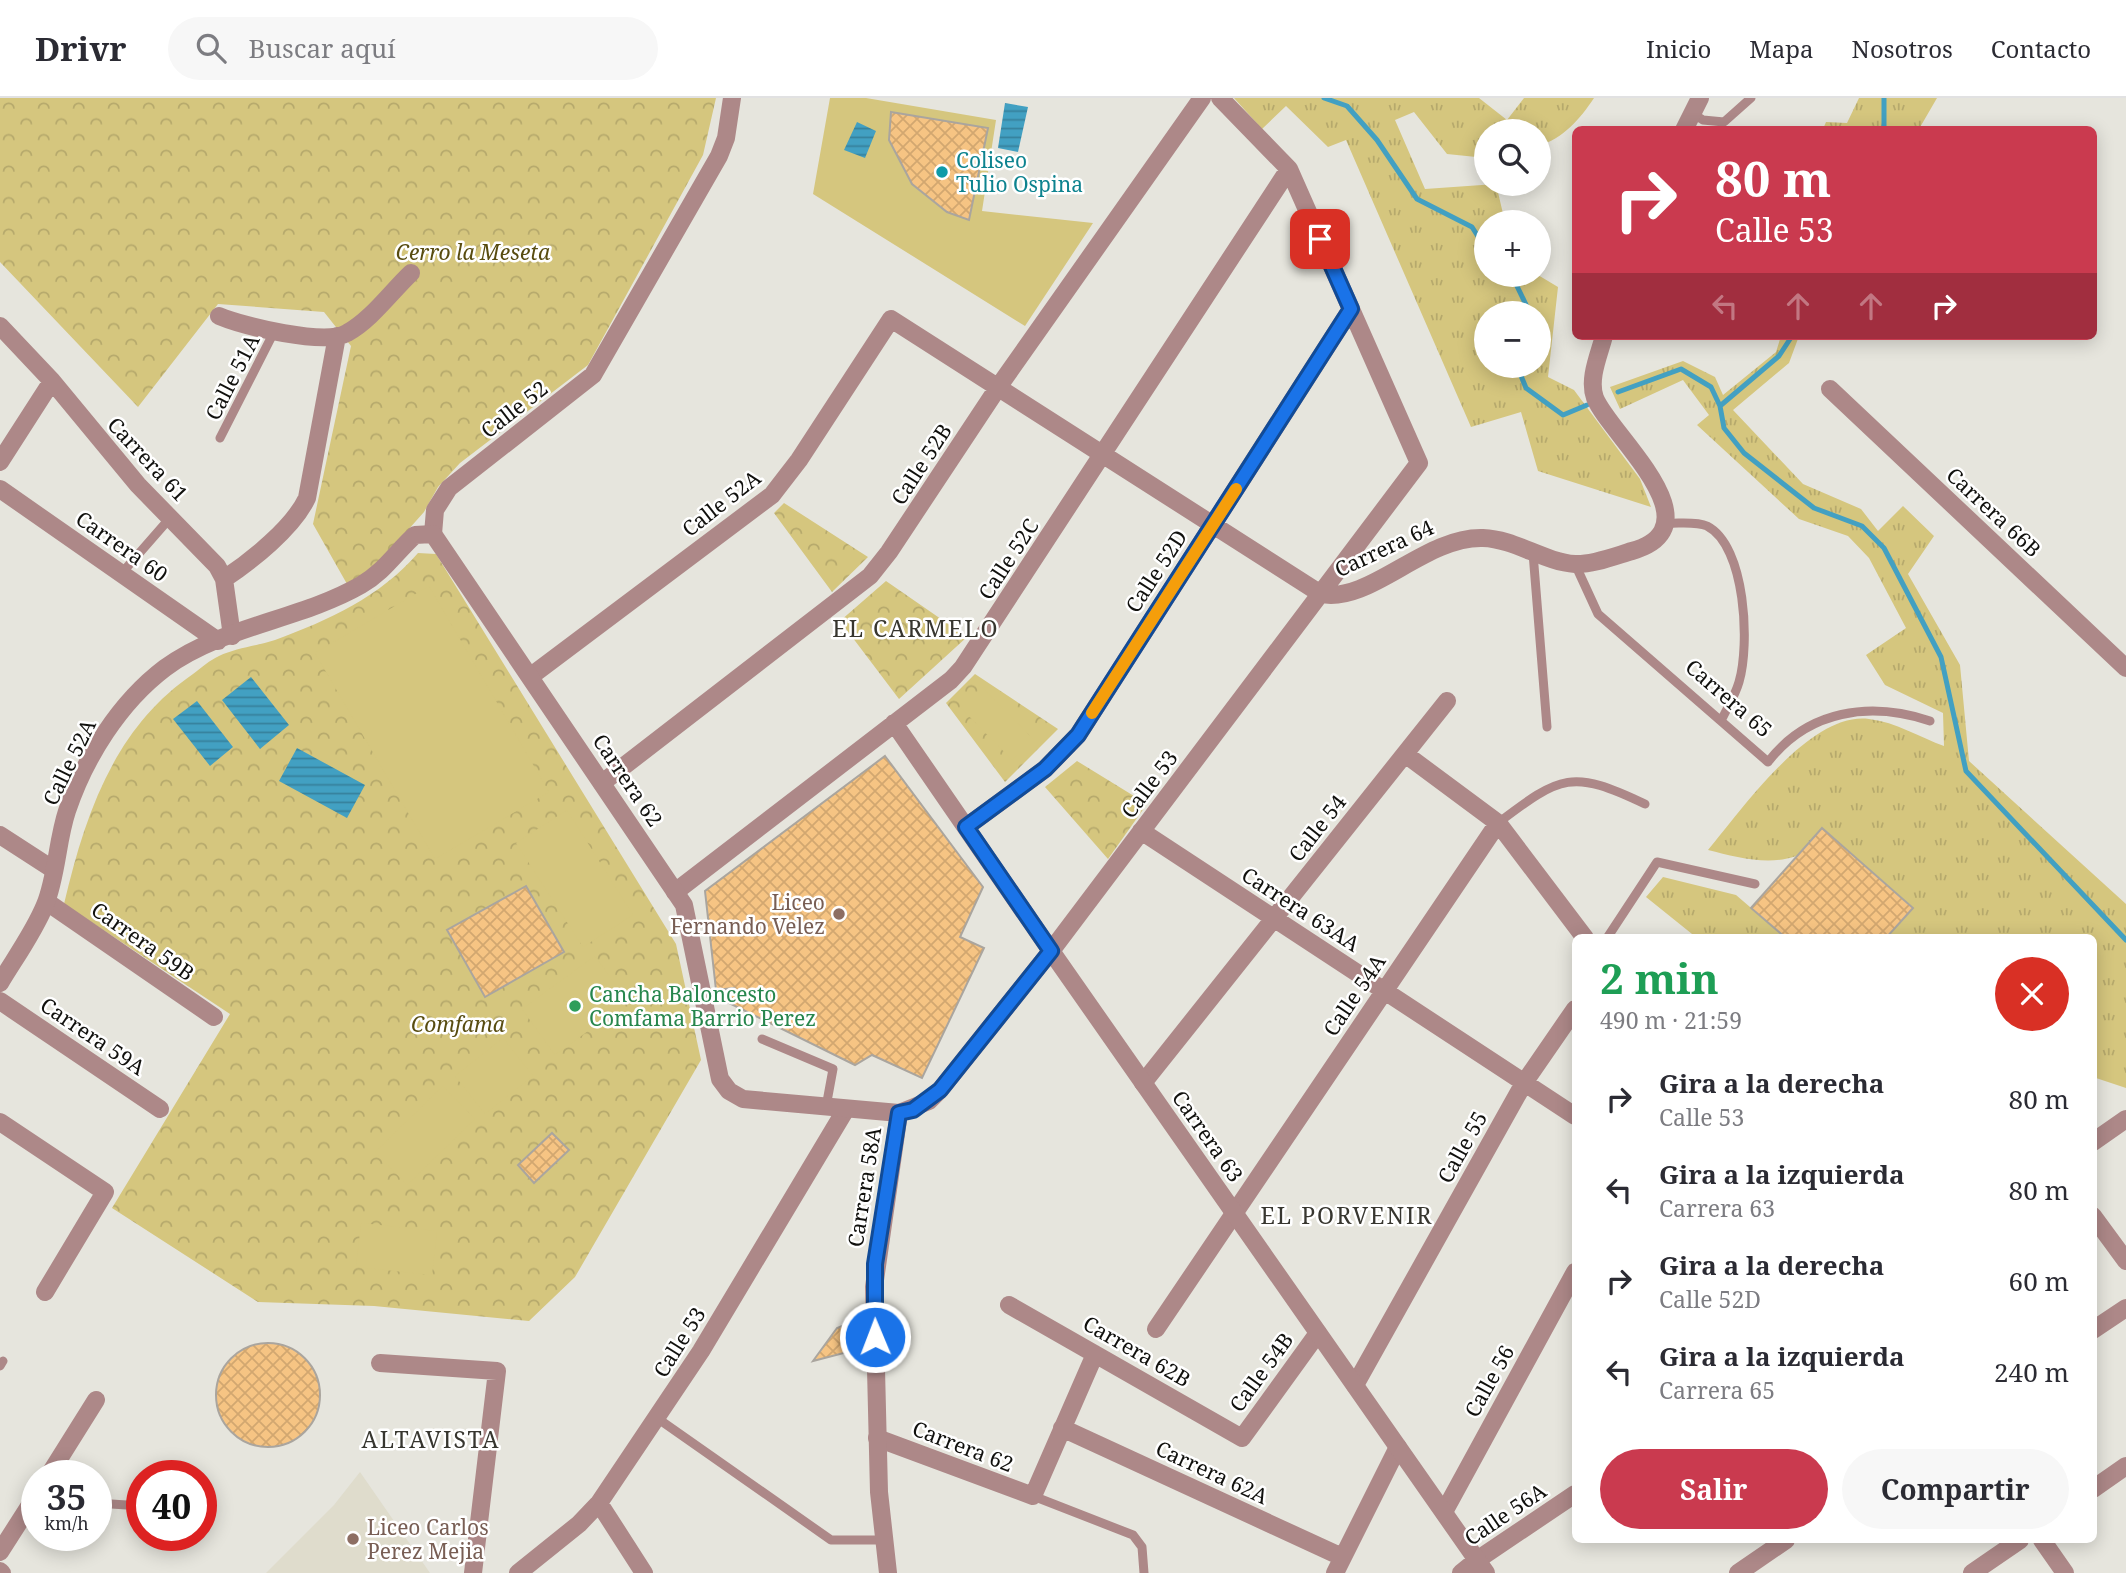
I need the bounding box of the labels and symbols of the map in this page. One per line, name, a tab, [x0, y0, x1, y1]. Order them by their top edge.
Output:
place label: Coliseo Tulio Ospina	[956, 146, 1083, 198]
marker: Coliseo Tulio Ospina	[934, 164, 950, 180]
pin	[1290, 209, 1350, 269]
park label: Cerro la Meseta	[396, 238, 551, 266]
street label: Calle 51A	[198, 329, 266, 425]
street label: Calle 52	[475, 374, 553, 444]
street label: Carrera 61	[102, 411, 194, 507]
street label: Calle 52B	[884, 418, 958, 510]
street label: Carrera 66B	[1941, 461, 2047, 563]
street label: Calle 52A	[676, 463, 766, 543]
street label: Carrera 60	[71, 504, 173, 588]
street label: Calle 52C	[972, 513, 1045, 605]
street label: Carrera 64	[1330, 513, 1438, 583]
street label: Calle 52D	[1119, 524, 1193, 618]
district label: EL CARMELO	[832, 612, 1000, 644]
street label: Carrera 65	[1680, 653, 1778, 743]
street label: Calle 52A	[36, 714, 102, 810]
street label: Carrera 62	[587, 728, 669, 832]
street label: Calle 53	[1114, 744, 1184, 824]
street label: Calle 54	[1282, 788, 1352, 867]
street label: Carrera 63AA	[1237, 860, 1366, 958]
place label: Liceo Fernando Velez	[670, 888, 825, 940]
street label: Carrera 59B	[86, 895, 200, 987]
marker: Liceo Fernando Velez	[831, 906, 847, 922]
street label: Calle 54A	[1316, 949, 1392, 1041]
place label: Cancha Baloncesto Comfama Barrio Perez	[589, 980, 816, 1032]
street label: Carrera 59A	[35, 991, 151, 1081]
marker: Cancha Baloncesto Comfama Barrio Perez	[567, 998, 583, 1014]
park label: Comfama	[411, 1010, 506, 1038]
street label: Carrera 63	[1166, 1085, 1250, 1187]
street label: Calle 55	[1431, 1106, 1493, 1188]
street label: Carrera 58A	[841, 1125, 887, 1249]
district label: EL PORVENIR	[1261, 1199, 1433, 1231]
position arrow	[838, 1300, 912, 1374]
street label: Calle 53	[646, 1302, 712, 1382]
street label: Carrera 62B	[1078, 1309, 1196, 1393]
street label: Calle 54B	[1223, 1327, 1299, 1417]
street label: Calle 56	[1458, 1340, 1520, 1422]
street label: Carrera 62	[909, 1414, 1017, 1478]
district label: ALTAVISTA	[362, 1423, 500, 1455]
street label: Carrera 62A	[1151, 1434, 1273, 1510]
speed limit sign: 40	[126, 1460, 217, 1551]
street label: Calle 56A	[1459, 1476, 1551, 1552]
place label: Liceo Carlos Perez Mejia	[367, 1513, 489, 1565]
marker: Liceo Carlos Perez Mejia	[345, 1531, 361, 1547]

